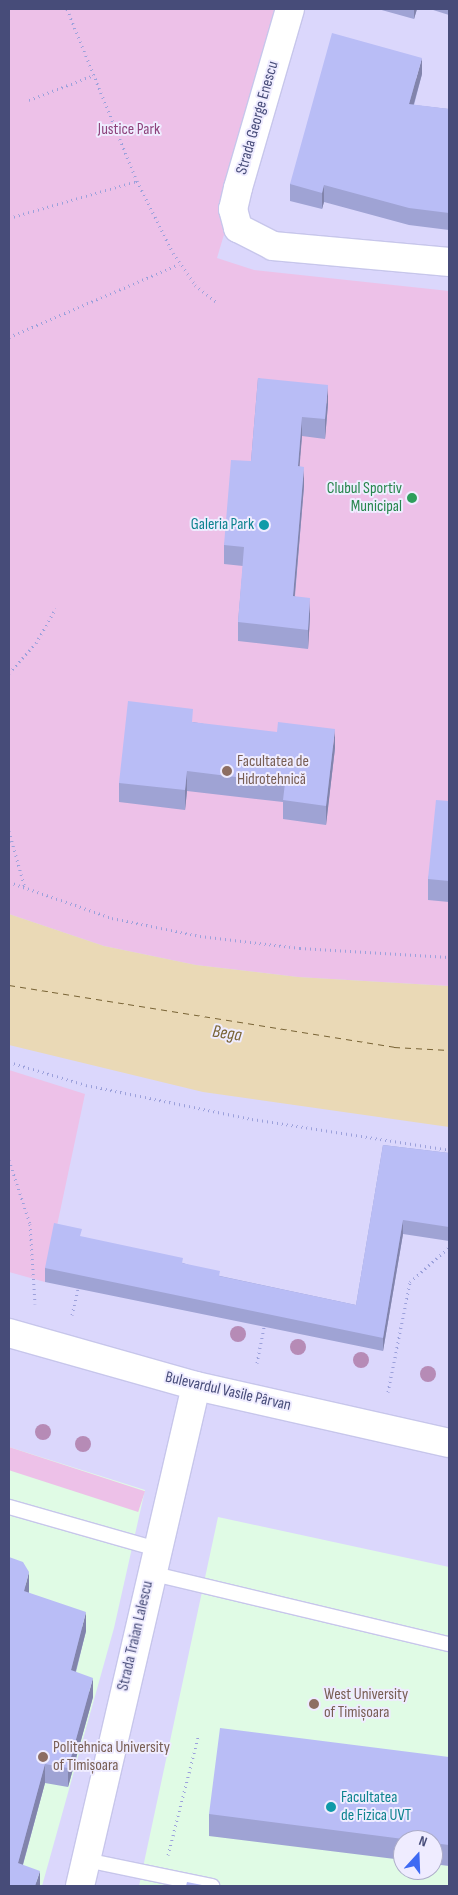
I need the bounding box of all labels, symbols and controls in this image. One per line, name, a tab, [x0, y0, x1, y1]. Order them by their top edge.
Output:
street label: Strada George Enescu	[233, 59, 283, 177]
park label: Justice Park	[98, 120, 160, 140]
place label: Clubul Sportiv Municipal	[327, 479, 402, 517]
marker: Clubul Sportiv Municipal	[406, 492, 418, 504]
place label: Galeria Park	[191, 515, 254, 535]
marker: Galeria Park	[258, 519, 270, 531]
place label: Facultatea de Hidrotehnică	[237, 752, 309, 790]
marker: Facultatea de Hidrotehnică	[221, 765, 233, 777]
water label: Bega	[211, 1021, 243, 1047]
street label: Bulevardul Vasile Pârvan	[163, 1368, 293, 1416]
street label: Strada Traian Lalescu	[114, 1579, 158, 1693]
place label: West University of Timișoara	[324, 1685, 408, 1723]
marker: West University of Timișoara	[308, 1698, 320, 1710]
place label: Politehnica University of Timișoara	[53, 1738, 170, 1776]
marker: Politehnica University of Timișoara	[37, 1751, 49, 1763]
place label: Facultatea de Fizica UVT	[341, 1788, 411, 1826]
marker: Facultatea de Fizica UVT	[325, 1801, 337, 1813]
north arrow	[393, 1830, 443, 1880]
text: N	[417, 1832, 429, 1851]

